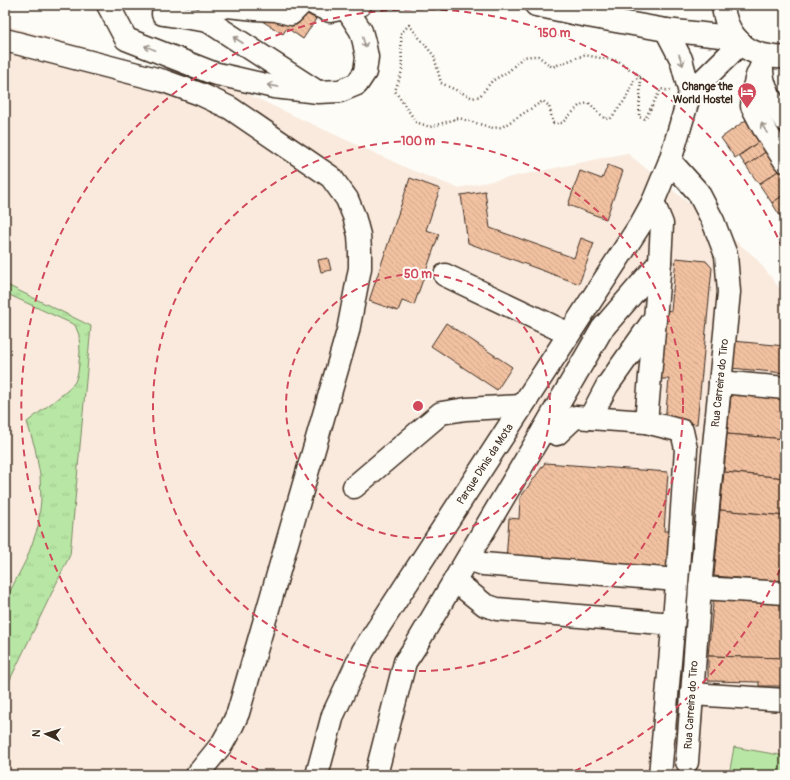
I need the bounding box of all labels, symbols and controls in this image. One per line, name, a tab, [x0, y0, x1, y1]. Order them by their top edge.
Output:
text: 150 m	[538, 26, 571, 41]
one-way arrow	[360, 35, 368, 48]
one-way arrow	[232, 36, 244, 44]
one-way arrow	[144, 44, 156, 52]
one-way arrow	[678, 54, 685, 67]
place label: Change the World Hostel	[673, 80, 734, 106]
hotel icon: Change the World Hostel	[736, 81, 758, 109]
one-way arrow	[267, 82, 280, 90]
one-way arrow	[760, 123, 768, 134]
text: 100 m	[401, 134, 436, 149]
text: 50 m	[404, 267, 432, 282]
street label: Rua Carreira do Tiro	[709, 338, 731, 428]
centre of rings	[411, 399, 425, 413]
street label: Parque Dinis da Mota	[454, 421, 516, 507]
street label: Rua Carreira do Tiro	[681, 660, 701, 750]
north arrow	[26, 714, 66, 754]
text: N	[30, 729, 43, 738]

